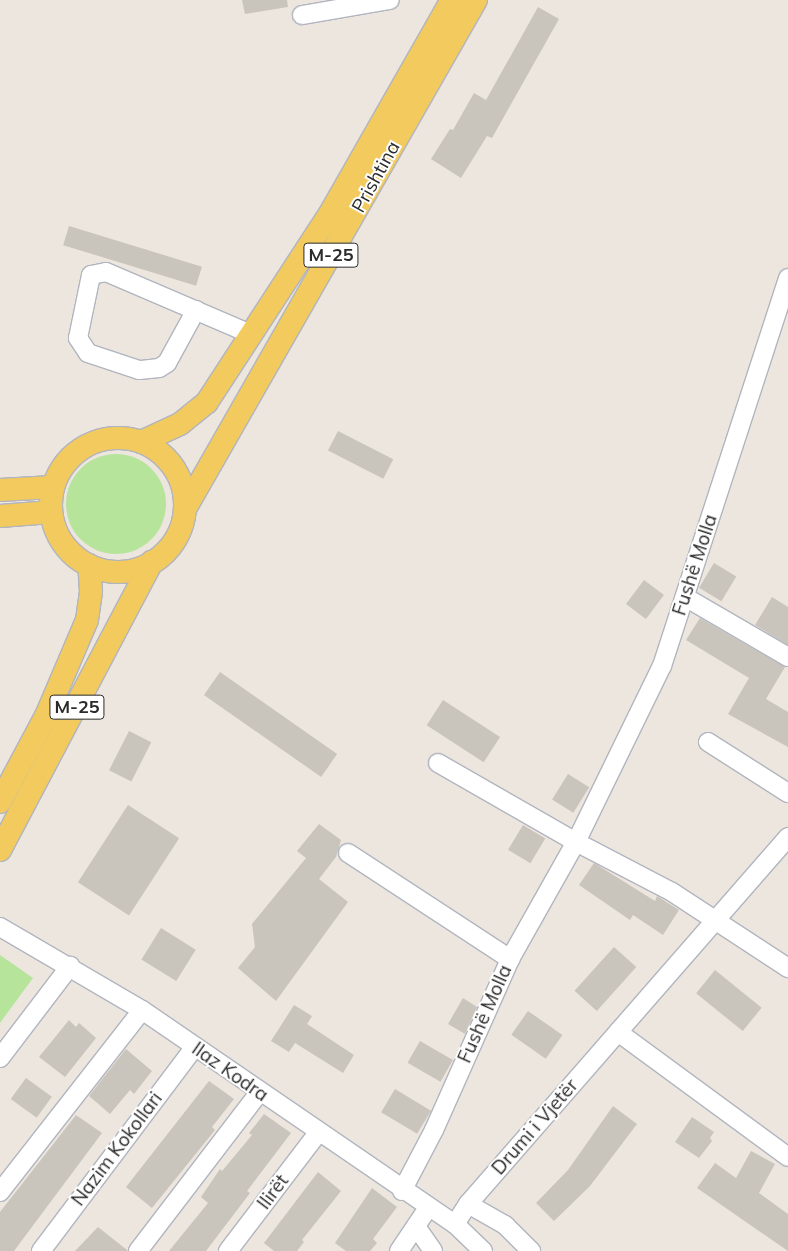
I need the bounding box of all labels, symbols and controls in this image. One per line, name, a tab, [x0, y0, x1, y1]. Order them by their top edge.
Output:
street label: Prishtina	[347, 137, 405, 217]
road number: M-25	[302, 240, 360, 270]
street label: Fushë Molla	[668, 512, 722, 618]
road number: M-25	[48, 692, 106, 722]
street label: Fushë Molla	[453, 961, 517, 1067]
street label: Ilaz Kodra	[187, 1037, 273, 1107]
street label: Drumi i Vjetër	[487, 1074, 583, 1180]
street label: Nazim Kokollari	[67, 1088, 167, 1210]
street label: Ilirët	[253, 1170, 293, 1214]

